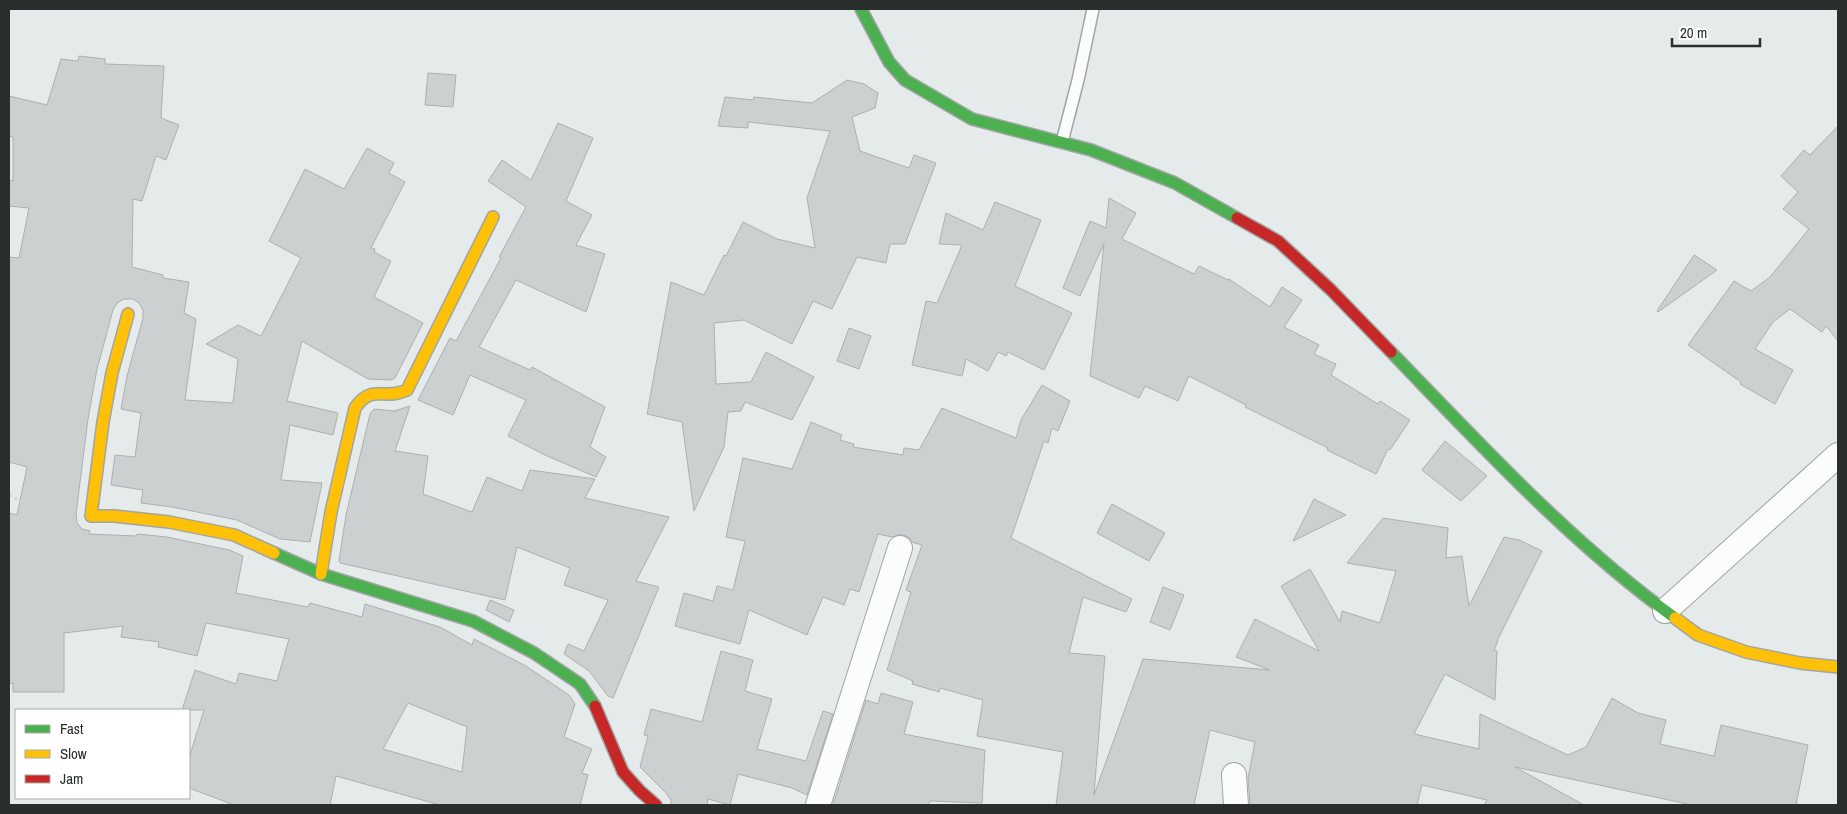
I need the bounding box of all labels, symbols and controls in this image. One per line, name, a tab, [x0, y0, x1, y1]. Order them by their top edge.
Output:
scale bar	[1672, 15, 1760, 47]
text: 20 m	[1680, 22, 1707, 43]
legend	[15, 709, 190, 799]
text: Fast	[60, 718, 84, 739]
text: Slow	[60, 743, 87, 764]
text: Jam	[60, 768, 83, 789]

